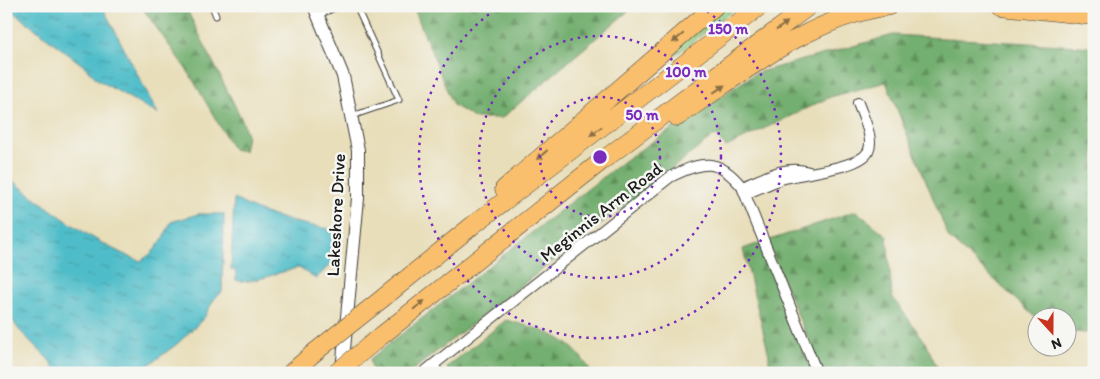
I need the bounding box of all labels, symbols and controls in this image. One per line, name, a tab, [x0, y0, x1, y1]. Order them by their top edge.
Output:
text: 150 m	[708, 20, 748, 38]
one-way arrow	[775, 20, 788, 31]
one-way arrow	[673, 32, 685, 44]
text: 100 m	[665, 63, 707, 81]
one-way arrow	[713, 84, 726, 94]
text: 50 m	[625, 106, 659, 124]
one-way arrow	[590, 126, 603, 137]
centre of rings	[591, 148, 609, 166]
one-way arrow	[536, 149, 548, 161]
street label: Lakeshore Drive	[322, 153, 350, 277]
street label: Meginnis Arm Road	[535, 157, 667, 267]
one-way arrow	[412, 300, 425, 311]
north arrow	[1028, 306, 1078, 356]
text: N	[1049, 334, 1064, 353]

